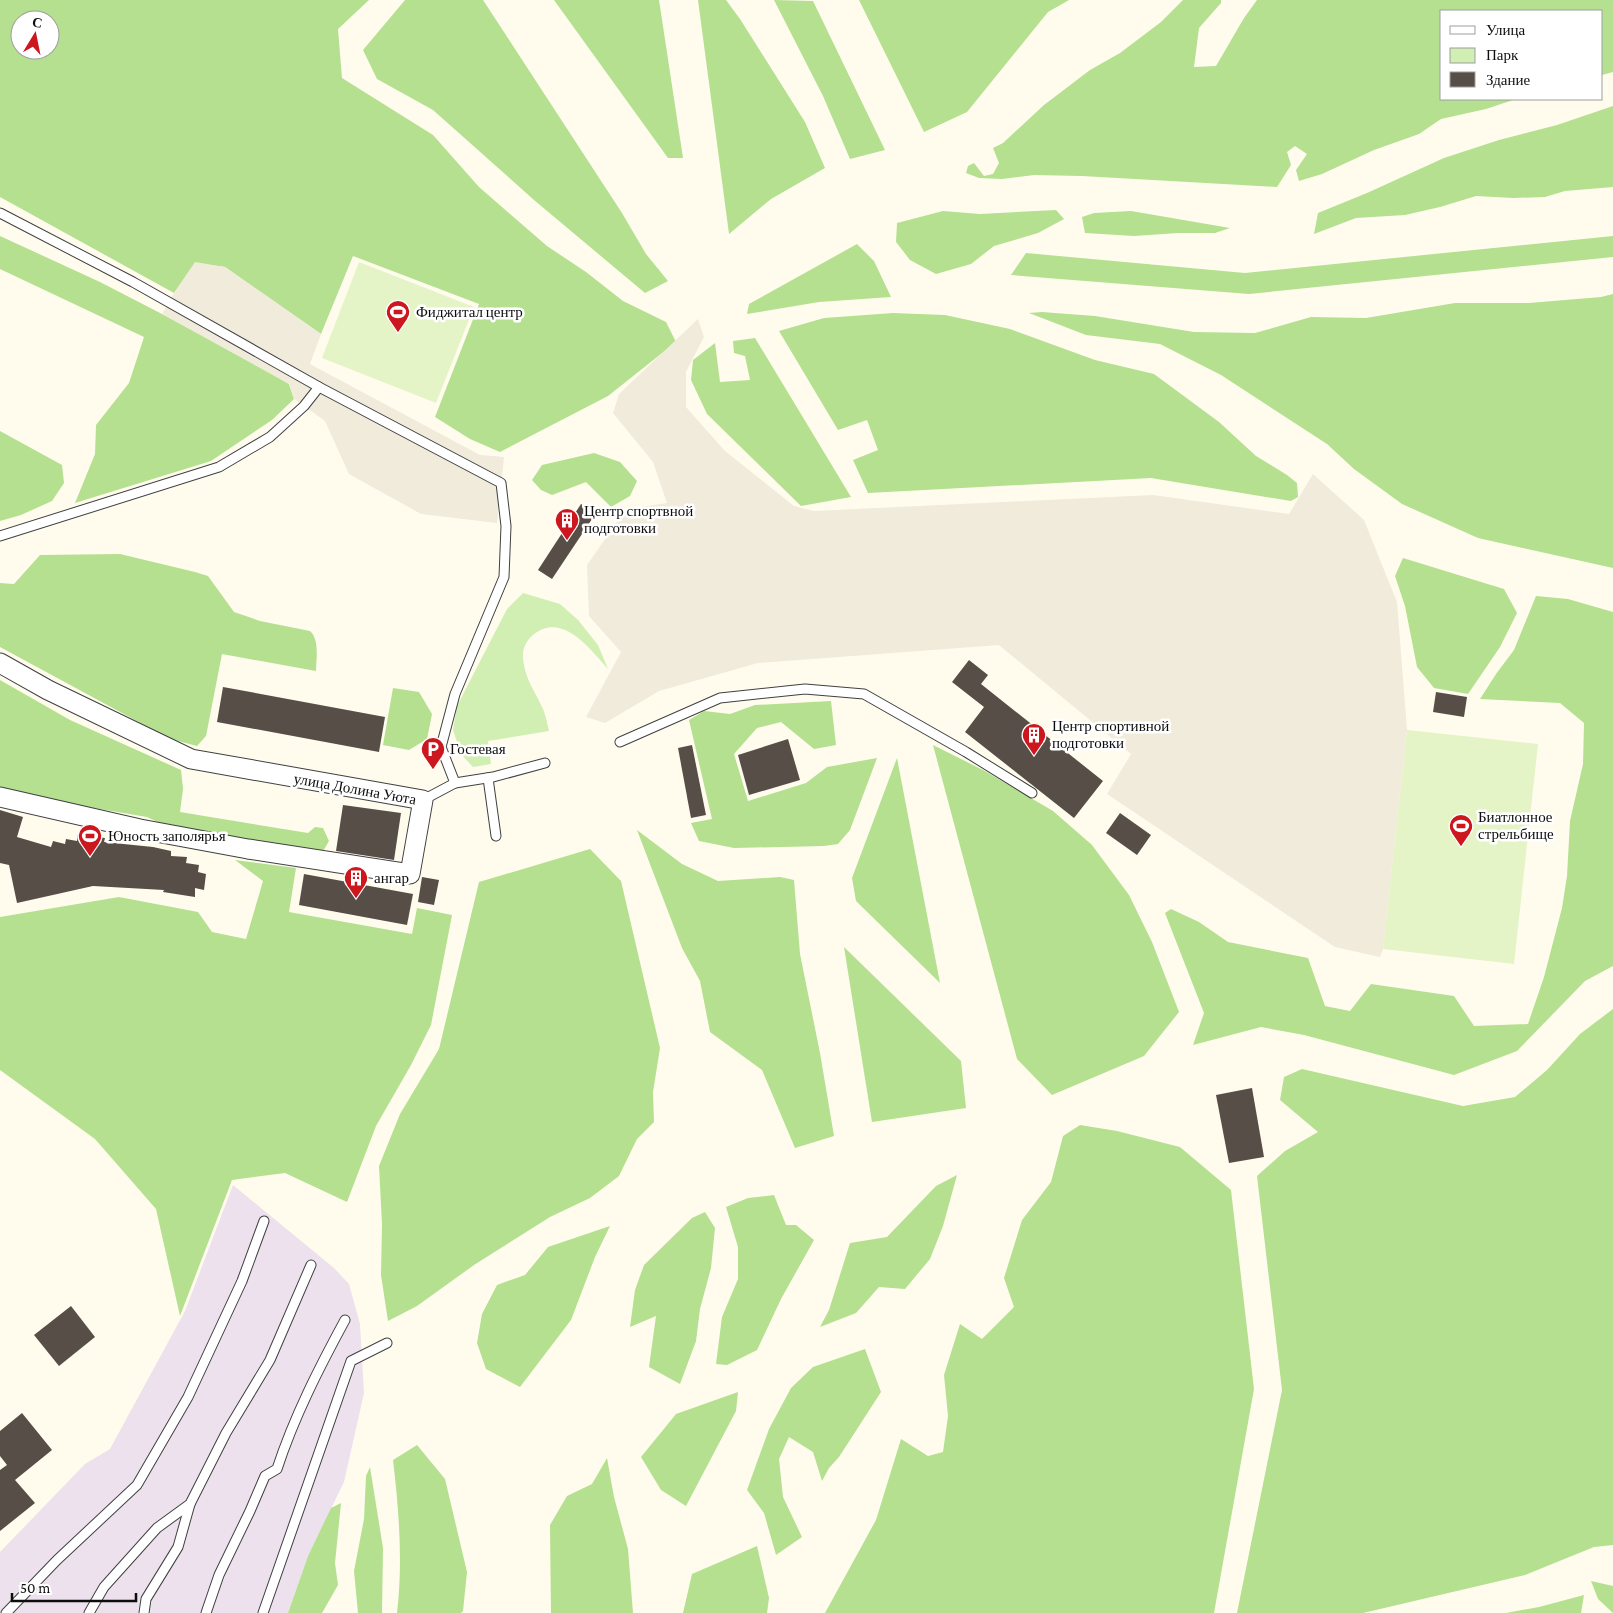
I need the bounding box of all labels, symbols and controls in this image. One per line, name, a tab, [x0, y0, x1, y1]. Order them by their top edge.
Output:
north arrow	[10, 10, 60, 60]
legend	[1440, 10, 1603, 100]
text: С	[31, 13, 44, 31]
text: Улица	[1486, 22, 1525, 38]
text: Парк	[1486, 47, 1519, 63]
text: Здание	[1486, 72, 1530, 88]
sports icon: Фиджитал центр	[385, 299, 411, 333]
place label: Фиджитал центр	[416, 304, 523, 320]
place label: Центр спортвной подготовки	[584, 503, 693, 536]
building icon: Центр спортвной подготовки	[554, 507, 580, 541]
place label: Центр спортивной подготовки	[1052, 718, 1169, 751]
building icon: Центр спортивной подготовки	[1021, 722, 1047, 756]
parking icon: Гостевая	[420, 736, 446, 770]
place label: Гостевая	[450, 741, 506, 757]
street label: улица Долина Уюта	[292, 770, 418, 808]
place label: Биатлонное стрельбище	[1478, 809, 1554, 842]
sports icon: Биатлонное стрельбище	[1448, 813, 1474, 847]
sports icon: Юность заполярья	[77, 823, 103, 857]
place label: Юность заполярья	[108, 828, 226, 844]
building icon: ангар	[343, 865, 369, 899]
place label: ангар	[374, 870, 409, 886]
scale bar	[12, 1570, 136, 1602]
text: 50 m	[20, 1580, 50, 1596]

